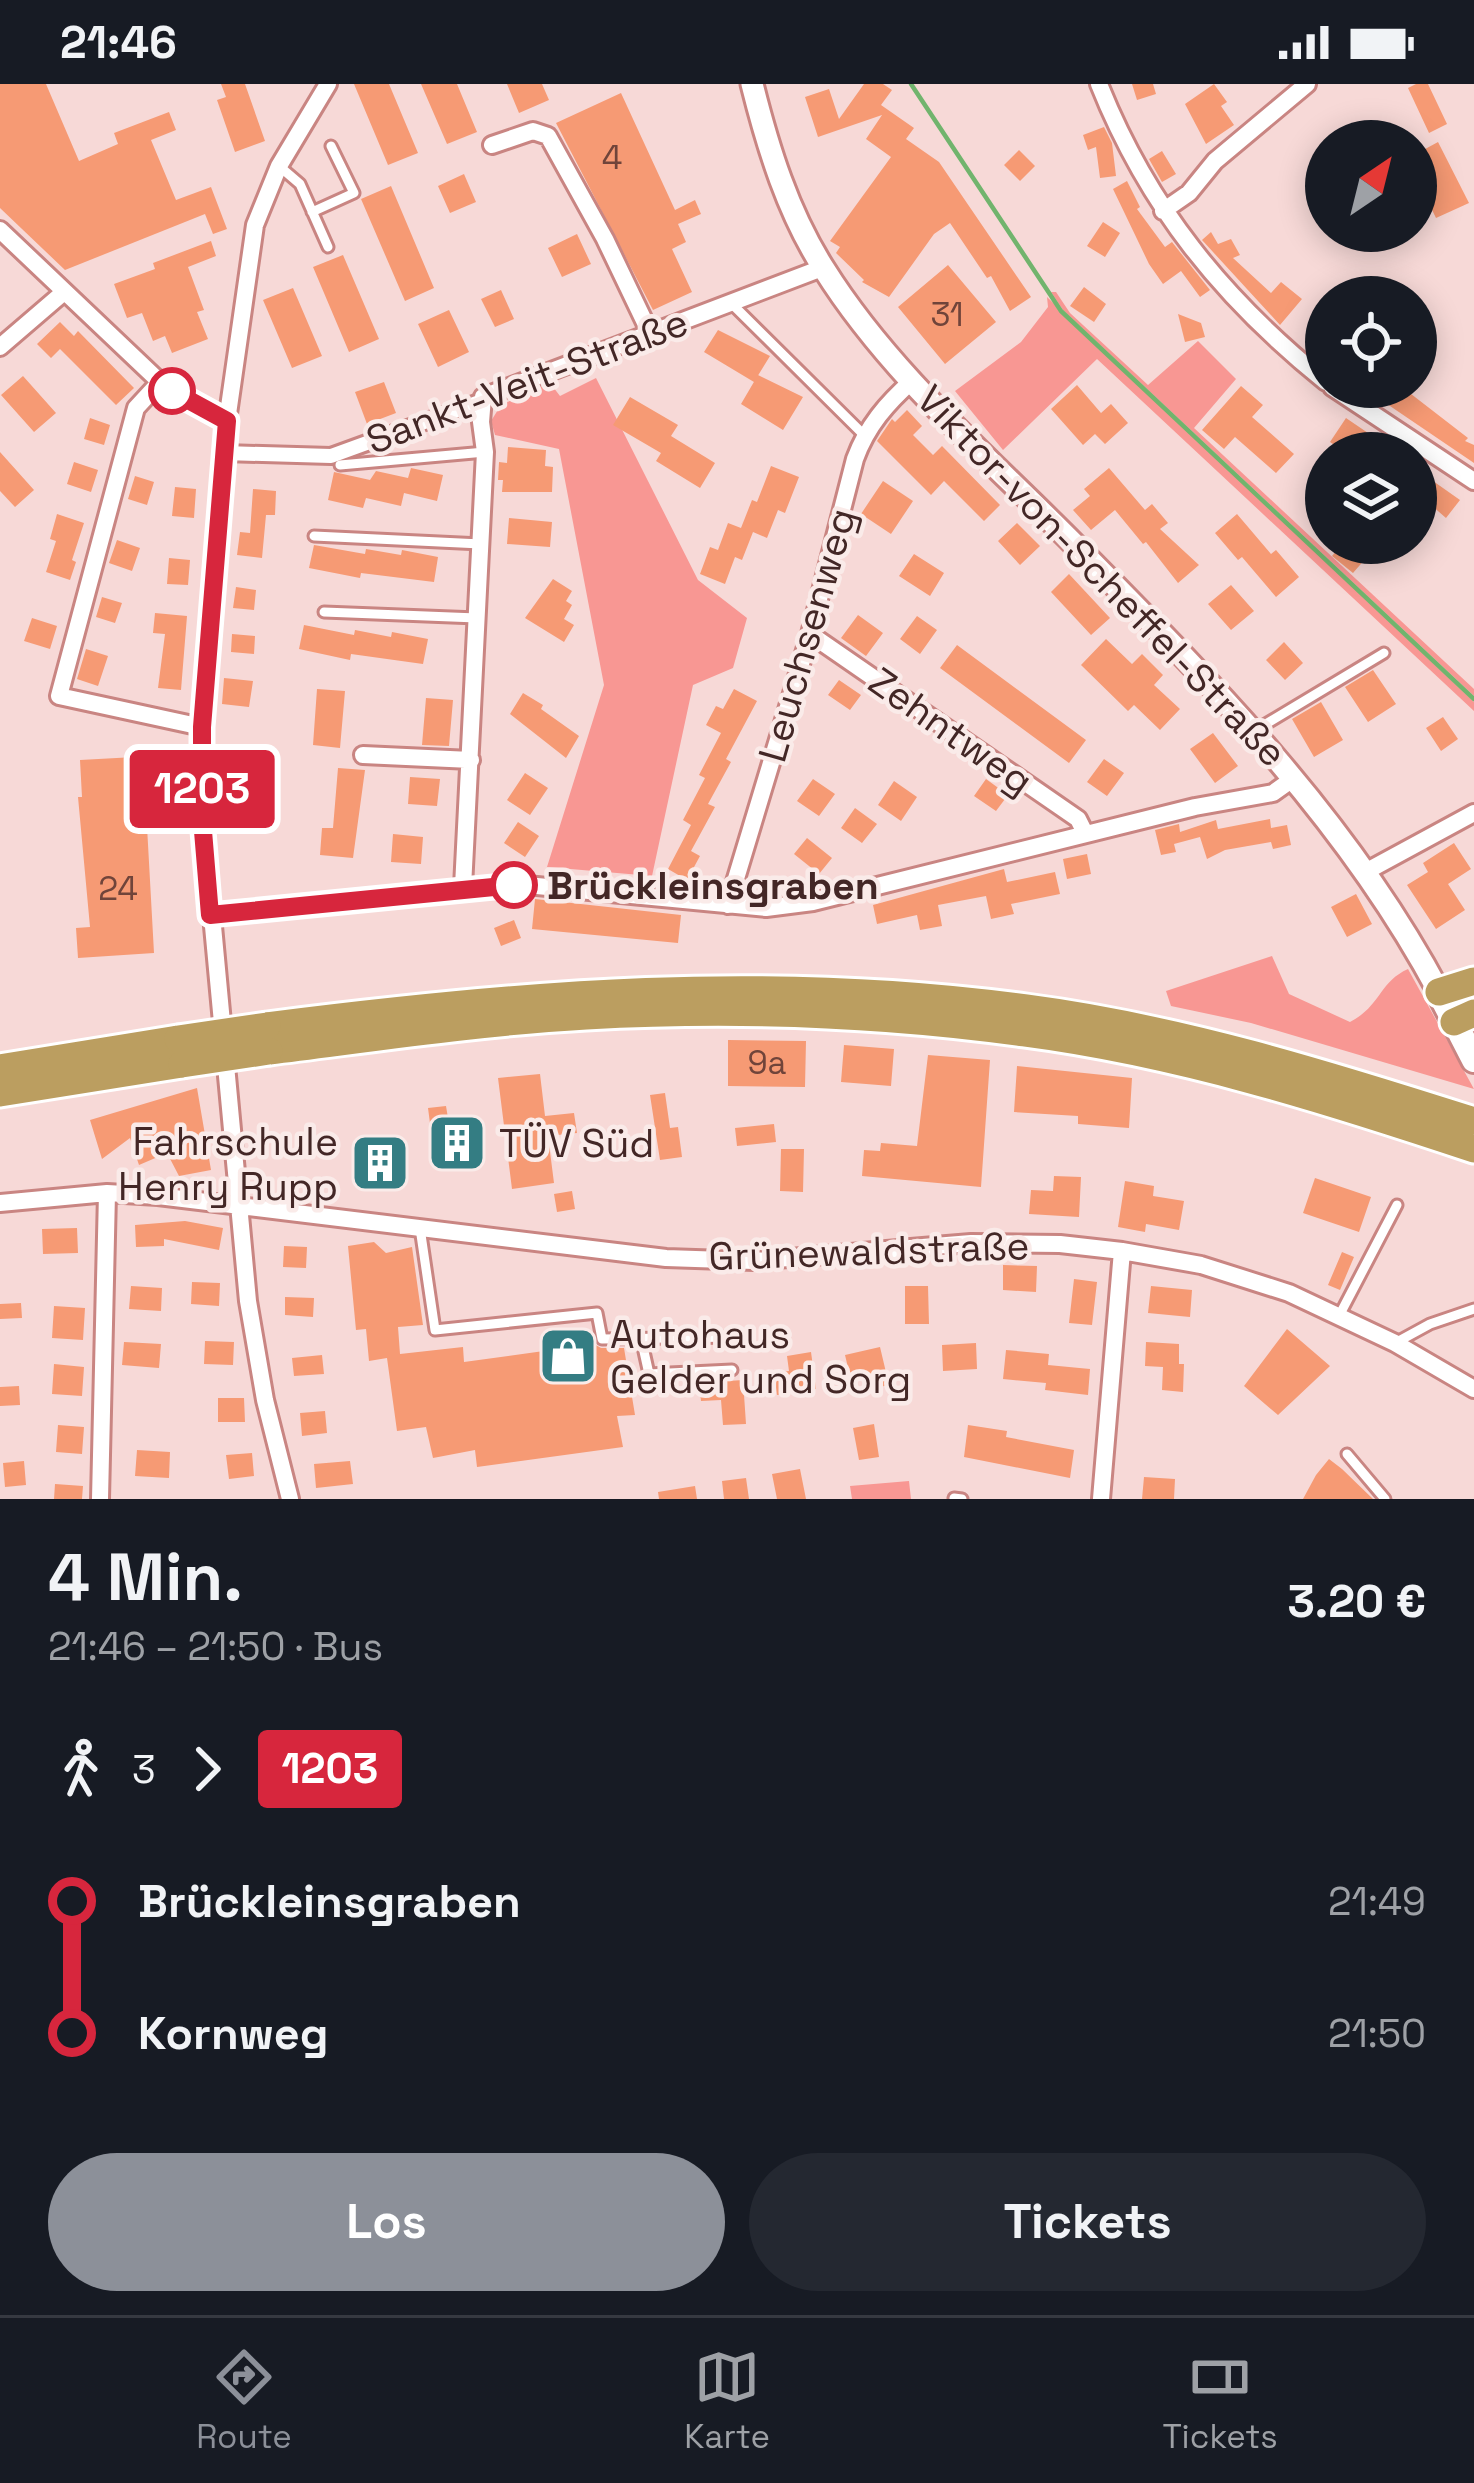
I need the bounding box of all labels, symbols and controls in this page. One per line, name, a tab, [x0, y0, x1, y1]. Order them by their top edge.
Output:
text: 21:46	[60, 14, 177, 71]
north arrow	[1305, 120, 1437, 252]
map controls	[1305, 120, 1437, 564]
house number: 4	[602, 137, 622, 179]
button: locate	[1305, 276, 1437, 408]
house number: 31	[930, 294, 964, 336]
street label: Sankt-Veit-Straße	[359, 297, 695, 465]
unlabelled marker	[150, 369, 194, 413]
street label: Viktor-von-Scheffel-Straße	[907, 375, 1297, 777]
button: layers	[1305, 432, 1437, 564]
street label: Leuchsenweg	[747, 502, 867, 768]
street label: Zehntweg	[859, 657, 1043, 805]
line badge: 1203	[118, 750, 286, 828]
text: 1203	[154, 762, 250, 815]
place label: Brückleinsgraben	[547, 861, 879, 910]
marker: Brückleinsgraben	[492, 863, 536, 907]
house number: 24	[98, 868, 138, 910]
house number: 9a	[747, 1042, 787, 1084]
building icon: TÜV Süd	[426, 1112, 488, 1174]
place label: Fahrschule Henry Rupp	[118, 1117, 338, 1211]
place label: TÜV Süd	[499, 1119, 654, 1168]
building icon: Fahrschule Henry Rupp	[349, 1132, 411, 1194]
street label: Grünewaldstraße	[708, 1221, 1030, 1281]
place label: Autohaus Gelder und Sorg	[610, 1310, 911, 1404]
shop icon: Autohaus Gelder und Sorg	[537, 1325, 599, 1387]
text: 4 Min.	[48, 1535, 243, 1619]
text: 3.20 €	[1287, 1573, 1426, 1630]
text: 21:46 – 21:50 · Bus	[48, 1622, 383, 1671]
icon: walk	[48, 1736, 114, 1802]
icon: forward	[174, 1736, 240, 1802]
text: 1203	[282, 1742, 378, 1795]
text: 3	[132, 1745, 156, 1794]
text: Brückleinsgraben	[138, 1873, 521, 1930]
text: 21:49	[1328, 1877, 1426, 1926]
text: Kornweg	[138, 2005, 329, 2062]
text: 21:50	[1328, 2009, 1426, 2058]
button: Los	[48, 2153, 725, 2291]
button: Tickets	[749, 2153, 1426, 2291]
tab: Route	[196, 2344, 292, 2458]
tab: Karte	[684, 2344, 770, 2458]
tab: Tickets	[1162, 2344, 1278, 2458]

